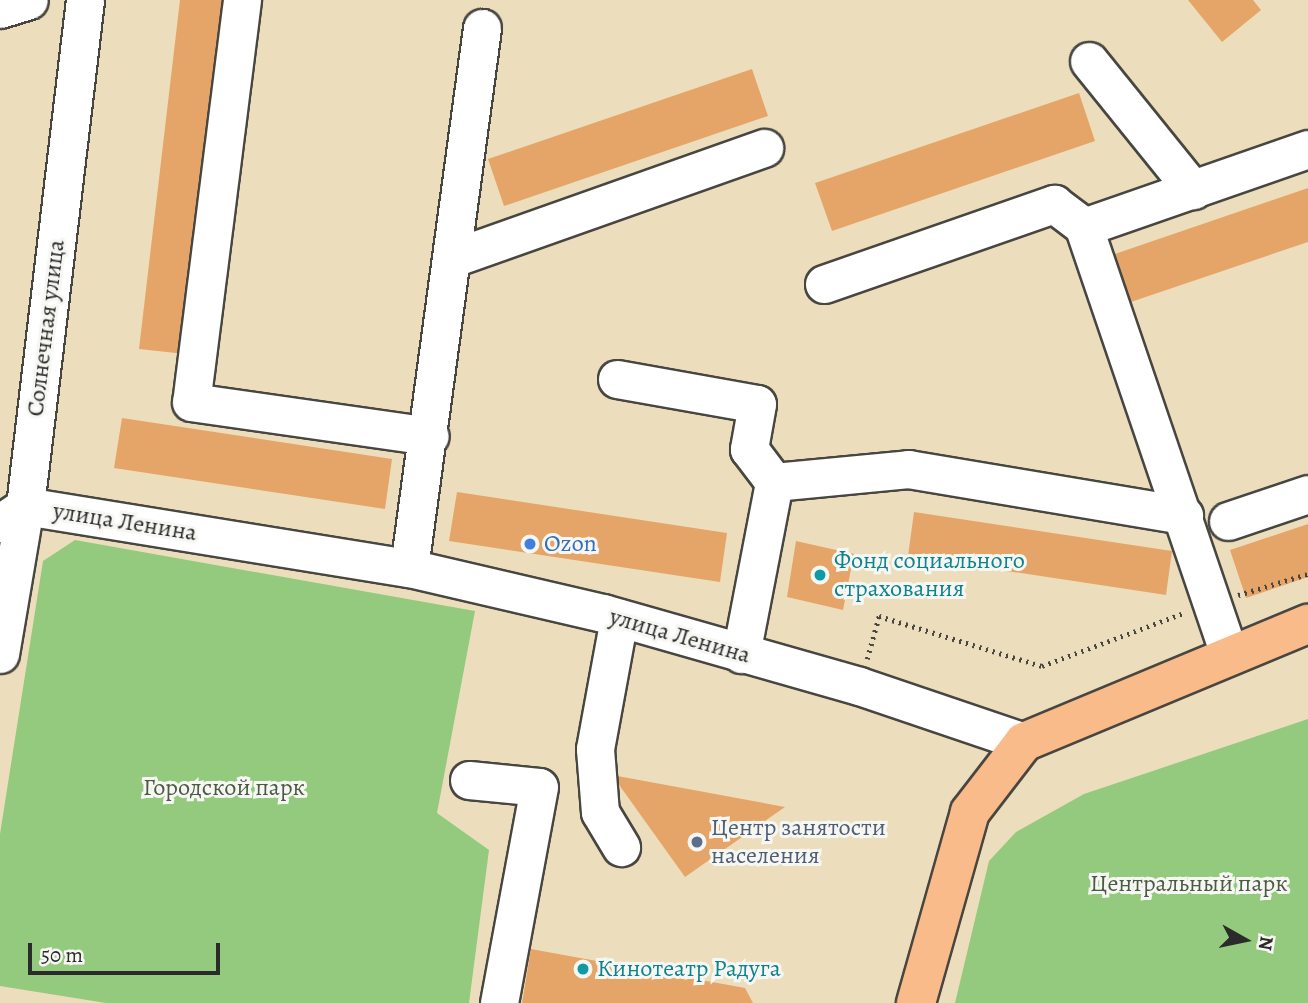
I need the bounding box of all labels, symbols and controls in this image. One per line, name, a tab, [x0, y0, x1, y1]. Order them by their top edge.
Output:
street label: Солнечная улица	[21, 238, 71, 418]
street label: улица Ленина	[51, 496, 199, 548]
place label: Ozon	[544, 530, 597, 558]
marker: Ozon	[522, 536, 538, 552]
place label: Фонд социального страхования	[834, 547, 1025, 603]
marker: Фонд социального страхования	[812, 567, 828, 583]
street label: улица Ленина	[606, 602, 754, 670]
park label: Городской парк	[143, 774, 305, 802]
place label: Центр занятости населения	[711, 814, 886, 870]
marker: Центр занятости населения	[689, 834, 705, 850]
park label: Центральный парк	[1090, 870, 1288, 898]
north arrow	[1210, 905, 1280, 975]
scale bar	[32, 930, 224, 974]
text: N	[1252, 934, 1280, 952]
text: 50 m	[41, 941, 83, 969]
place label: Кинотеатр Радуга	[597, 955, 781, 983]
marker: Кинотеатр Радуга	[575, 961, 591, 977]

